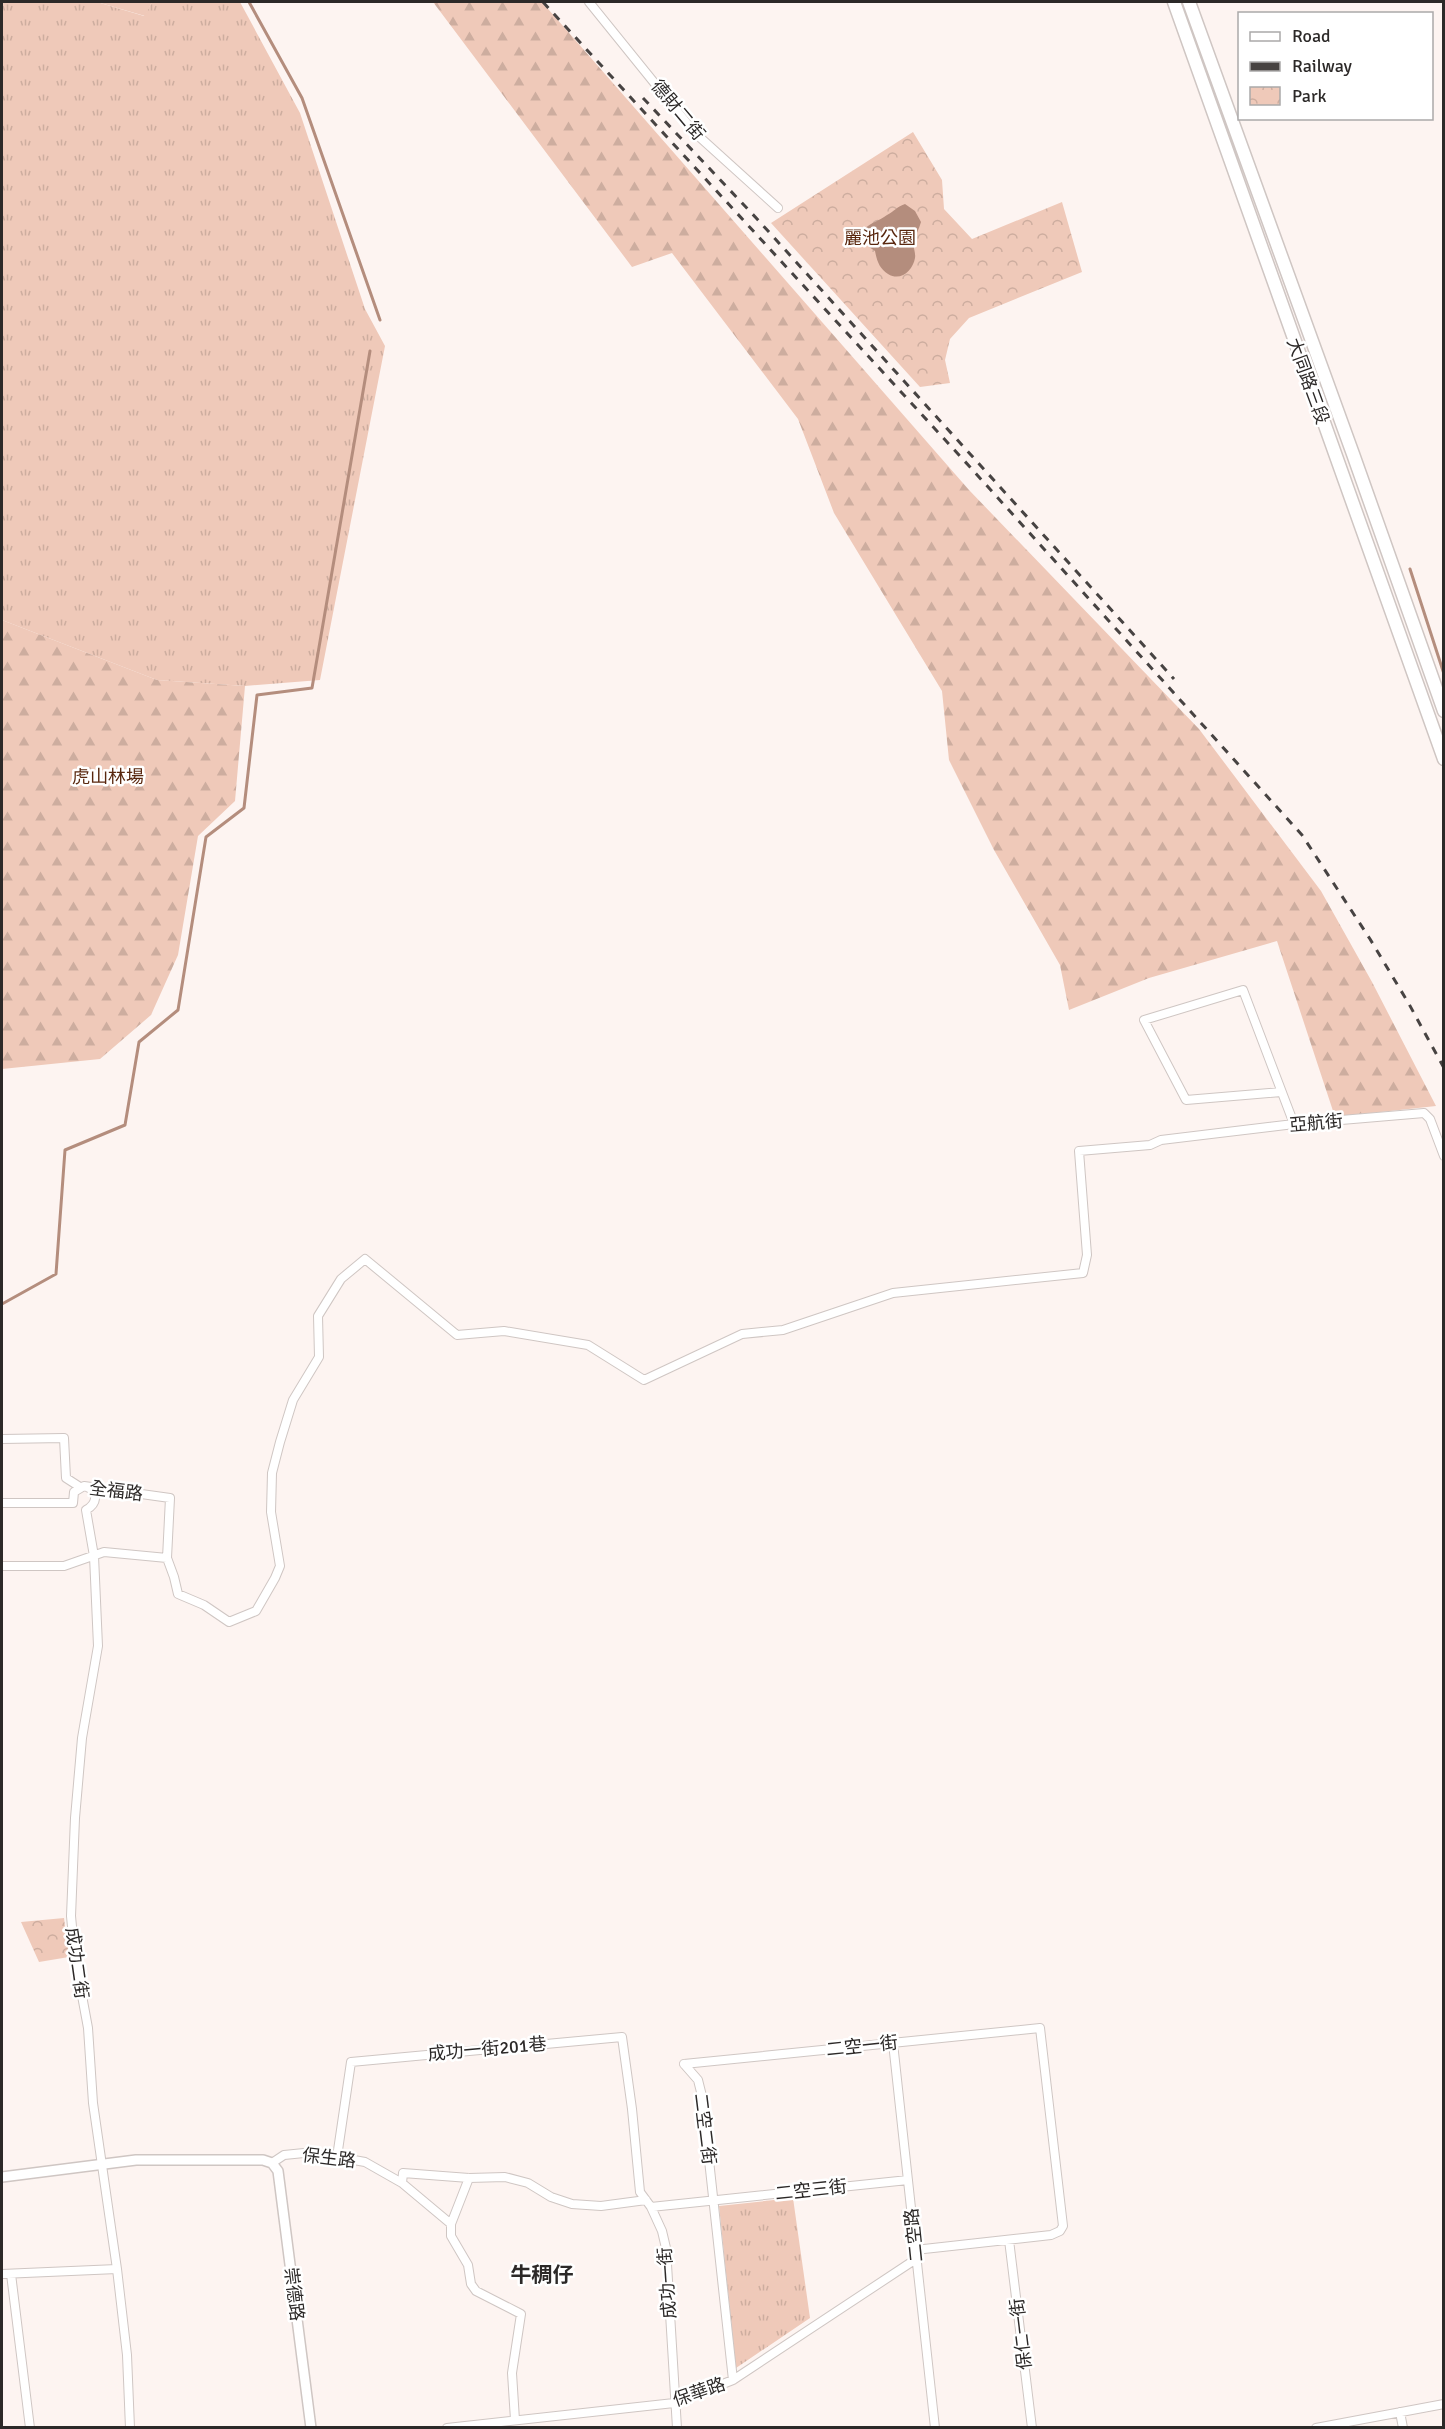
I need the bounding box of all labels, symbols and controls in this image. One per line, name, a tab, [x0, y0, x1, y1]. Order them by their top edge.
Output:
legend	[1238, 12, 1433, 120]
text: Road	[1292, 25, 1331, 47]
text: Railway	[1292, 55, 1353, 77]
street label: 德財二街	[646, 75, 710, 145]
text: Park	[1292, 85, 1327, 107]
park label: 麗池公園	[844, 227, 916, 249]
street label: 大同路三段	[1282, 335, 1334, 427]
park label: 虎山林場	[72, 766, 144, 788]
street label: 亞航街	[1288, 1110, 1344, 1136]
street label: 全福路	[88, 1477, 144, 1505]
street label: 成功二街	[61, 1926, 93, 2000]
street label: 二空一街	[825, 2031, 899, 2061]
street label: 成功一街201巷	[427, 2033, 547, 2065]
street label: 二空二街	[690, 2092, 720, 2166]
street label: 保生路	[301, 2144, 357, 2172]
street label: 二空三街	[774, 2175, 848, 2205]
street label: 二空路	[900, 2207, 928, 2263]
street label: 成功一街	[654, 2246, 680, 2320]
district label: 牛稠仔	[511, 2262, 574, 2288]
street label: 崇德路	[280, 2266, 308, 2322]
street label: 保仁一街	[1006, 2297, 1036, 2371]
street label: 保華路	[670, 2373, 728, 2411]

